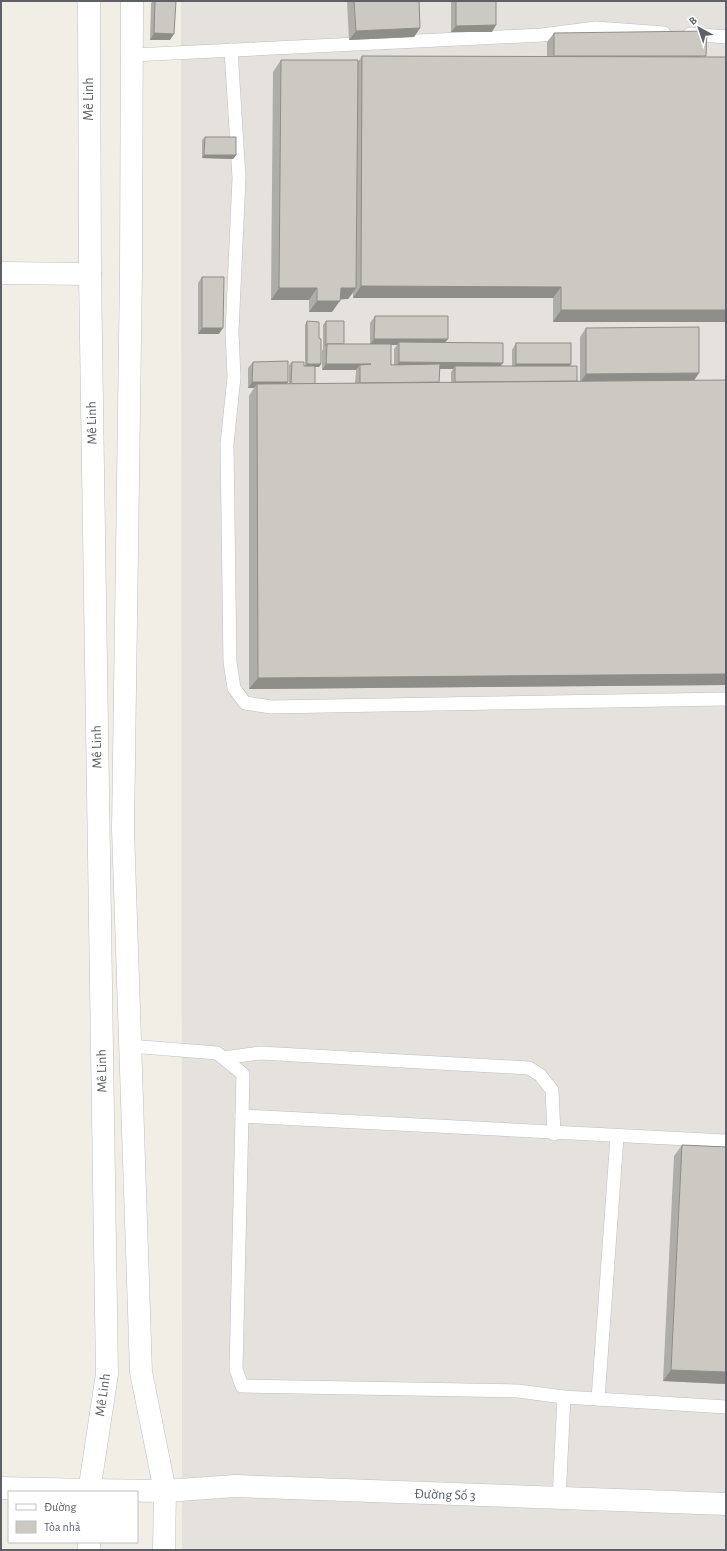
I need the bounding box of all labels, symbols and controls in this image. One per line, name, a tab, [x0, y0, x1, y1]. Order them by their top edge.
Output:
north arrow	[679, 8, 719, 48]
text: B	[687, 14, 699, 27]
street label: Mê Linh	[82, 77, 96, 121]
street label: Mê Linh	[85, 401, 99, 445]
street label: Mê Linh	[90, 725, 104, 769]
street label: Mê Linh	[95, 1049, 109, 1093]
street label: Mê Linh	[93, 1373, 113, 1417]
street label: Đường Số 3	[414, 1486, 476, 1503]
legend	[8, 1491, 138, 1543]
text: Đường	[44, 1501, 77, 1513]
text: Tòa nhà	[44, 1521, 81, 1533]

